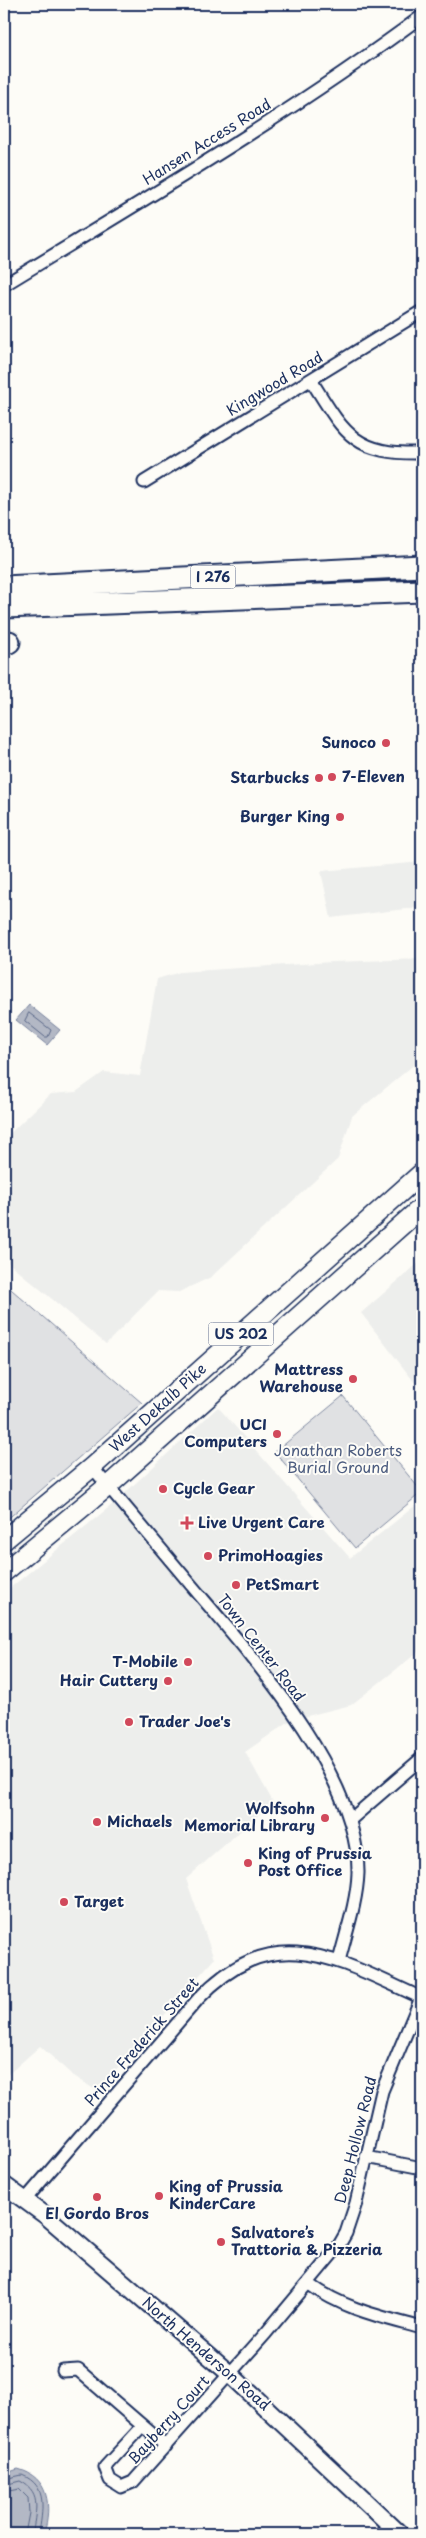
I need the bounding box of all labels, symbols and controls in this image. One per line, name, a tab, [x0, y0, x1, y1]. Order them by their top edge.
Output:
street label: Hansen Access Road	[137, 92, 275, 190]
street label: Kingwood Road	[222, 345, 327, 421]
road number: I 276	[190, 566, 236, 588]
place label: Sunoco	[321, 730, 376, 753]
marker: Sunoco	[380, 737, 392, 749]
place label: 7-Eleven	[342, 764, 405, 787]
place label: Starbucks	[230, 765, 309, 788]
marker: 7-Eleven	[326, 771, 338, 783]
marker: Starbucks	[313, 772, 325, 784]
place label: Burger King	[240, 804, 330, 827]
marker: Burger King	[334, 811, 346, 823]
road number: US 202	[208, 1322, 274, 1346]
street label: West Dekalb Pike	[103, 1357, 211, 1457]
place label: Mattress Warehouse	[259, 1357, 343, 1397]
marker: Mattress Warehouse	[347, 1373, 359, 1385]
place label: UCI Computers	[184, 1412, 267, 1452]
marker: UCI Computers	[271, 1428, 283, 1440]
park label: Jonathan Roberts Burial Ground	[274, 1438, 402, 1478]
place label: Cycle Gear	[173, 1476, 255, 1499]
marker: Cycle Gear	[157, 1483, 169, 1495]
place label: Live Urgent Care	[198, 1510, 325, 1533]
marker: Live Urgent Care	[180, 1516, 194, 1530]
place label: PrimoHoagies	[218, 1543, 323, 1566]
marker: PrimoHoagies	[202, 1550, 214, 1562]
place label: PetSmart	[246, 1572, 319, 1595]
marker: PetSmart	[230, 1579, 242, 1591]
street label: Town Center Road	[213, 1588, 312, 1706]
place label: T-Mobile	[112, 1649, 179, 1672]
marker: T-Mobile	[182, 1656, 194, 1668]
place label: Hair Cuttery	[60, 1668, 158, 1691]
marker: Hair Cuttery	[162, 1675, 174, 1687]
place label: Trader Joe's	[139, 1709, 231, 1732]
marker: Trader Joe's	[123, 1716, 135, 1728]
place label: Wolfsohn Memorial Library	[184, 1796, 315, 1836]
place label: Michaels	[107, 1809, 172, 1832]
marker: Wolfsohn Memorial Library	[319, 1812, 331, 1824]
marker: Michaels	[91, 1816, 103, 1828]
place label: King of Prussia Post Office	[258, 1841, 373, 1881]
marker: King of Prussia Post Office	[242, 1857, 254, 1869]
place label: Target	[74, 1889, 124, 1912]
marker: Target	[58, 1896, 70, 1908]
street label: Prince Frederick Street	[78, 1971, 203, 2111]
street label: Deep Hollow Road	[328, 2074, 381, 2206]
place label: King of Prussia KinderCare	[169, 2174, 284, 2214]
marker: King of Prussia KinderCare	[153, 2190, 165, 2202]
marker: El Gordo Bros	[91, 2191, 103, 2203]
place label: El Gordo Bros	[45, 2201, 149, 2224]
place label: Salvatore’s Trattoria & Pizzeria	[231, 2220, 383, 2260]
marker: Salvatore’s Trattoria & Pizzeria	[215, 2236, 227, 2248]
street label: North Henderson Road	[138, 2290, 276, 2415]
street label: Bayberry Court	[122, 2369, 214, 2469]

